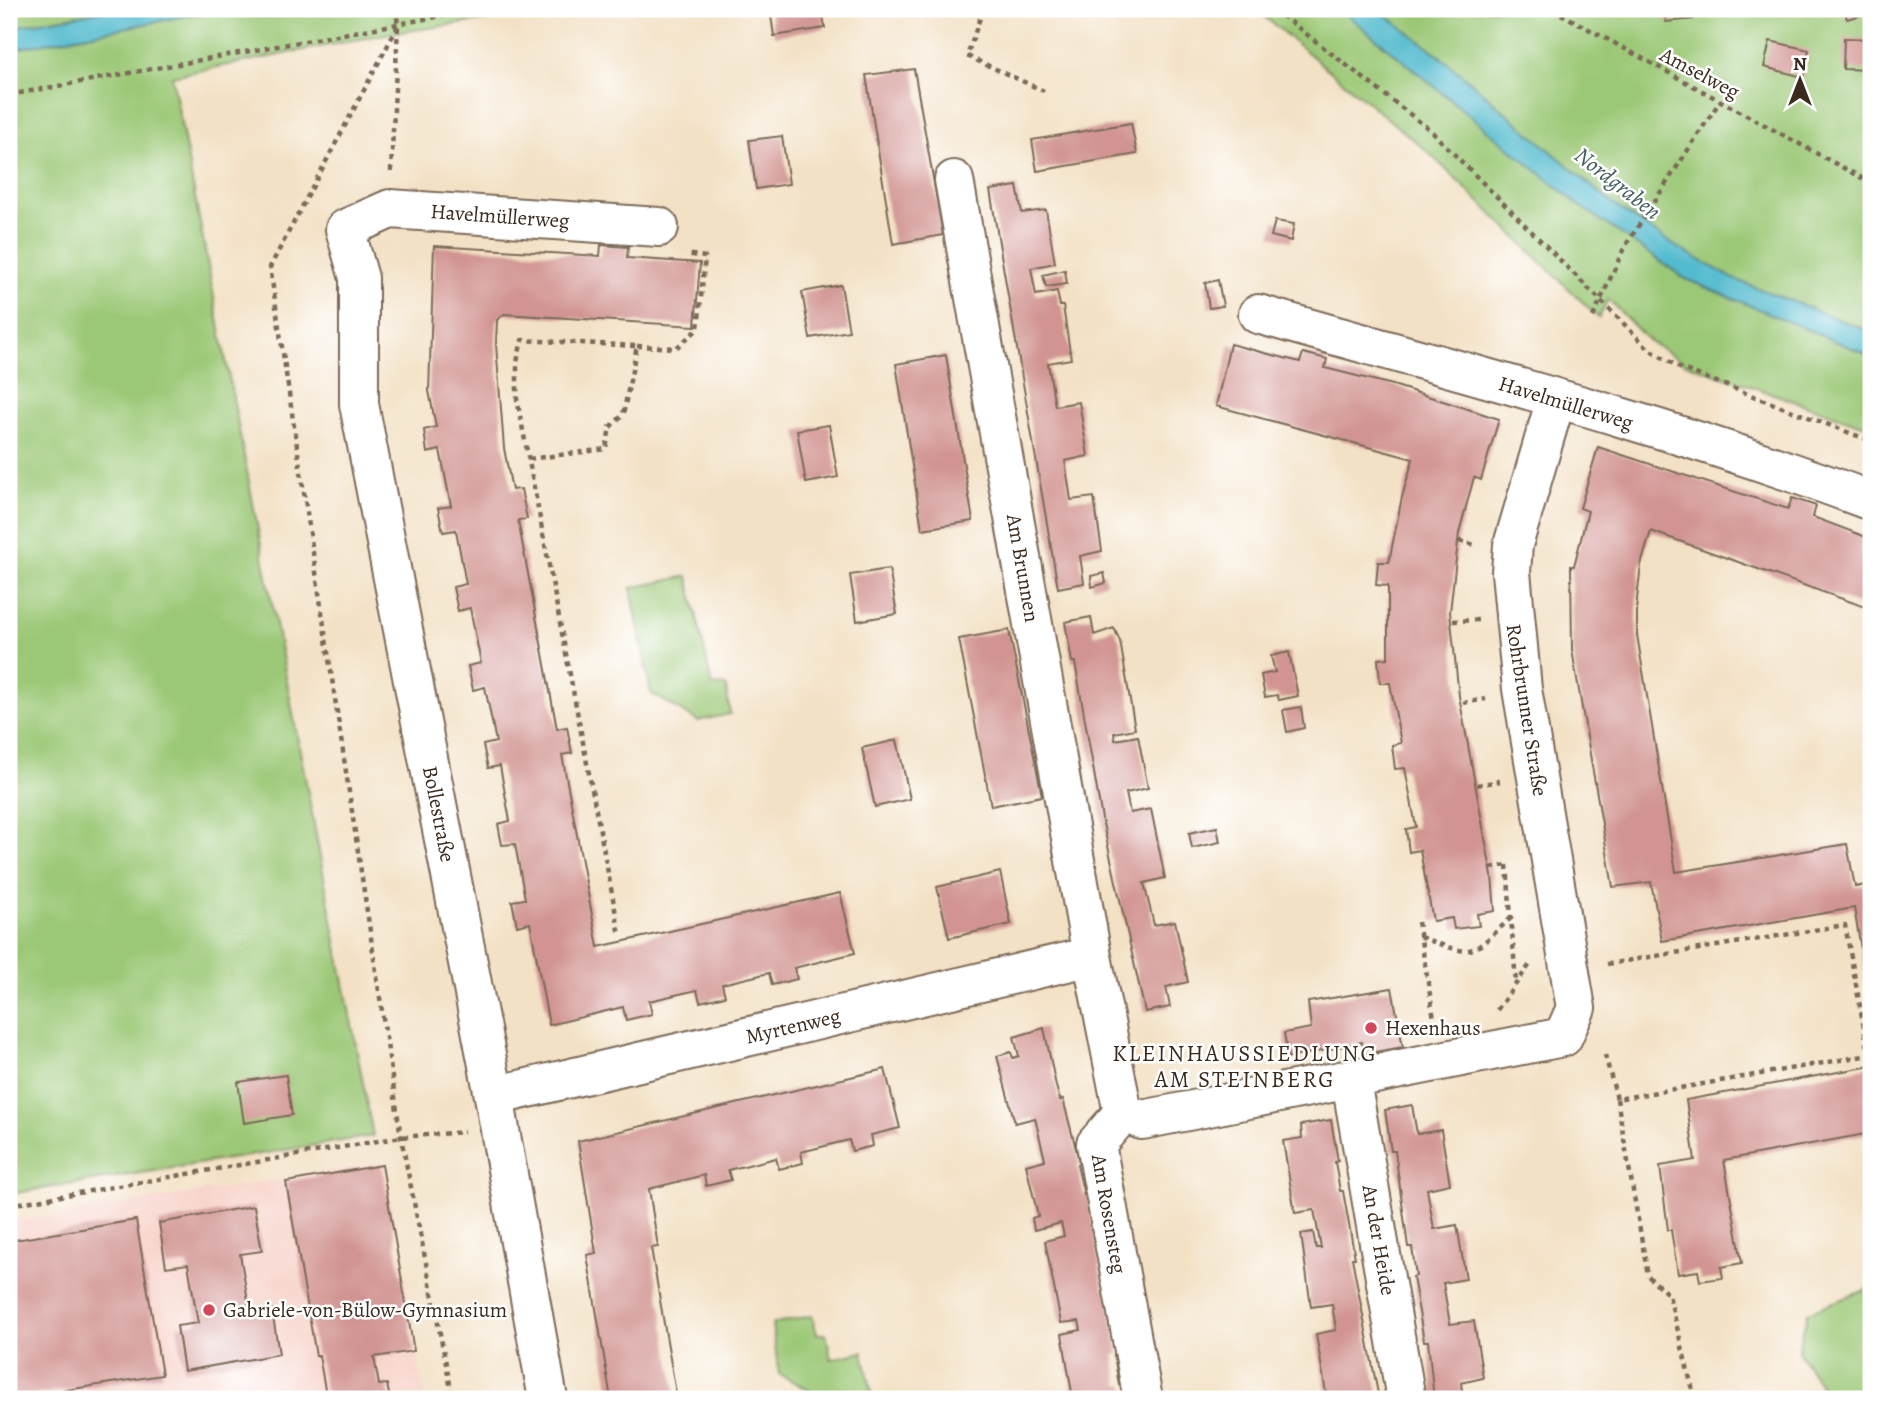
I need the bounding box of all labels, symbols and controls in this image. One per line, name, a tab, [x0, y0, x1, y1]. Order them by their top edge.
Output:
street label: Amselweg	[1654, 40, 1745, 106]
north arrow	[1764, 46, 1834, 116]
text: N	[1793, 51, 1807, 77]
water label: Nordgraben	[1568, 140, 1667, 227]
street label: Havelmüllerweg	[429, 197, 571, 235]
street label: Havelmüllerweg	[1495, 369, 1637, 437]
street label: Am Brunnen	[1000, 511, 1046, 624]
street label: Rohrbrunner Straße	[1500, 622, 1554, 798]
street label: Bollestraße	[416, 764, 462, 864]
street label: Myrtenweg	[743, 1001, 844, 1050]
place label: Hexenhaus	[1385, 1014, 1481, 1042]
marker: Hexenhaus	[1363, 1020, 1379, 1036]
district label: KLEINHAUSSIEDLUNG AM STEINBERG	[1112, 1038, 1378, 1095]
street label: Am Rosensteg	[1085, 1151, 1133, 1276]
street label: An der Heide	[1355, 1182, 1402, 1297]
place label: Gabriele-von-Bülow-Gymnasium	[223, 1296, 507, 1324]
marker: Gabriele-von-Bülow-Gymnasium	[201, 1302, 217, 1318]

